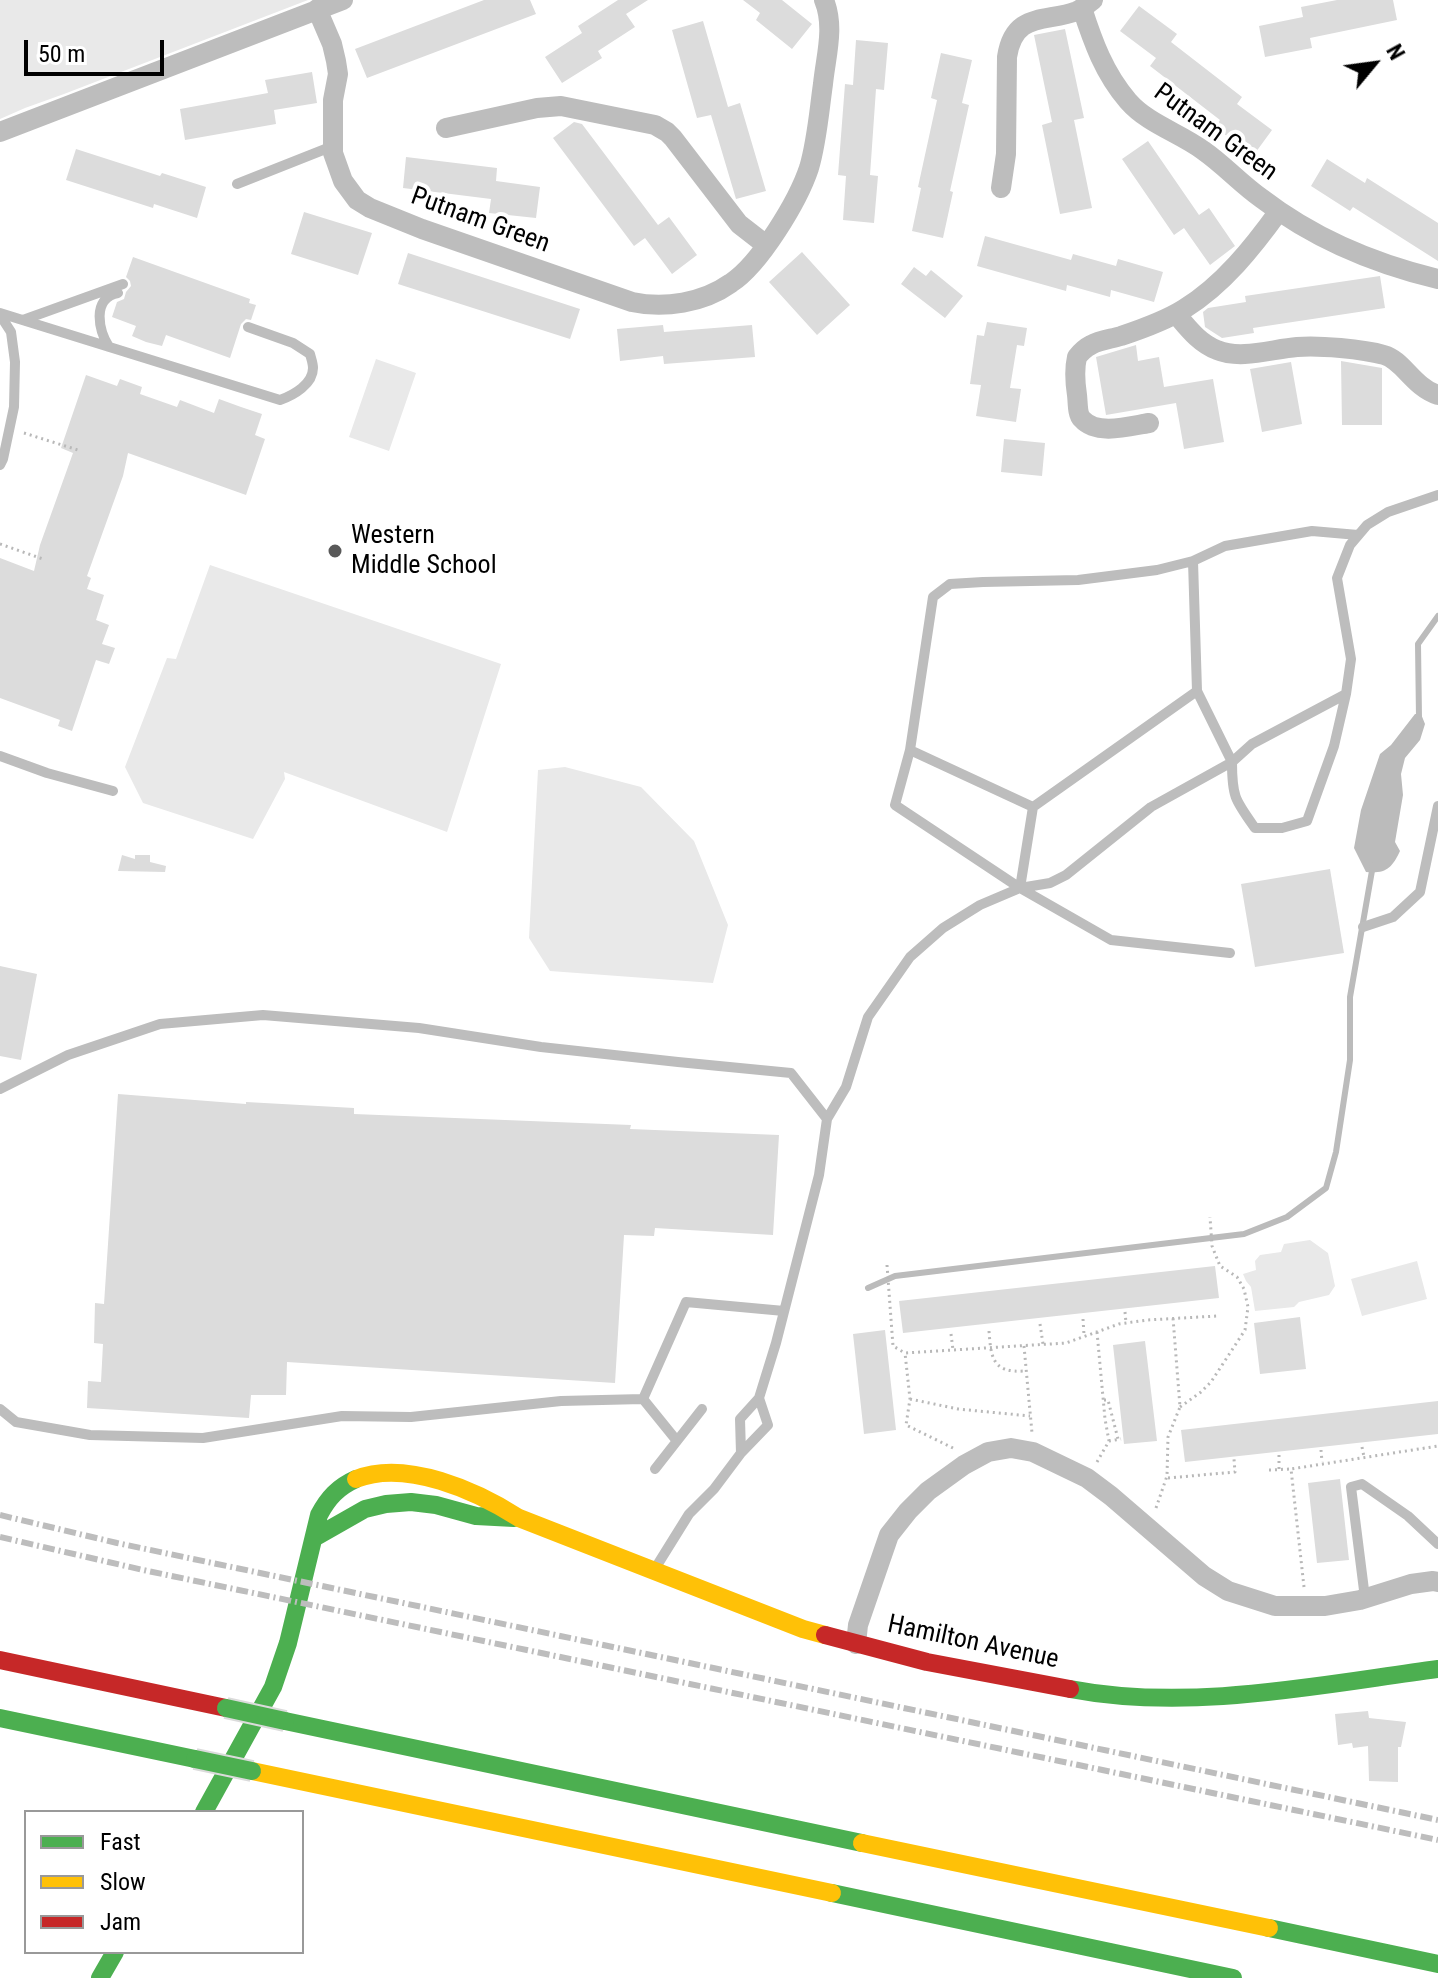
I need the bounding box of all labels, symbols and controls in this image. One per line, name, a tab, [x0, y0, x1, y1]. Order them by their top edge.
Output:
scale bar	[28, 24, 168, 74]
north arrow	[1334, 24, 1414, 104]
text: 50 m	[38, 40, 85, 68]
text: N	[1381, 40, 1410, 64]
street label: Putnam Green	[1147, 78, 1283, 188]
street label: Putnam Green	[406, 181, 554, 261]
place label: Western Middle School	[351, 520, 497, 582]
marker: Western Middle School	[326, 542, 344, 560]
street label: Hamilton Avenue	[885, 1610, 1061, 1676]
legend	[24, 1810, 304, 1954]
text: Fast	[100, 1828, 141, 1856]
text: Slow	[100, 1868, 146, 1896]
text: Jam	[100, 1908, 141, 1936]

